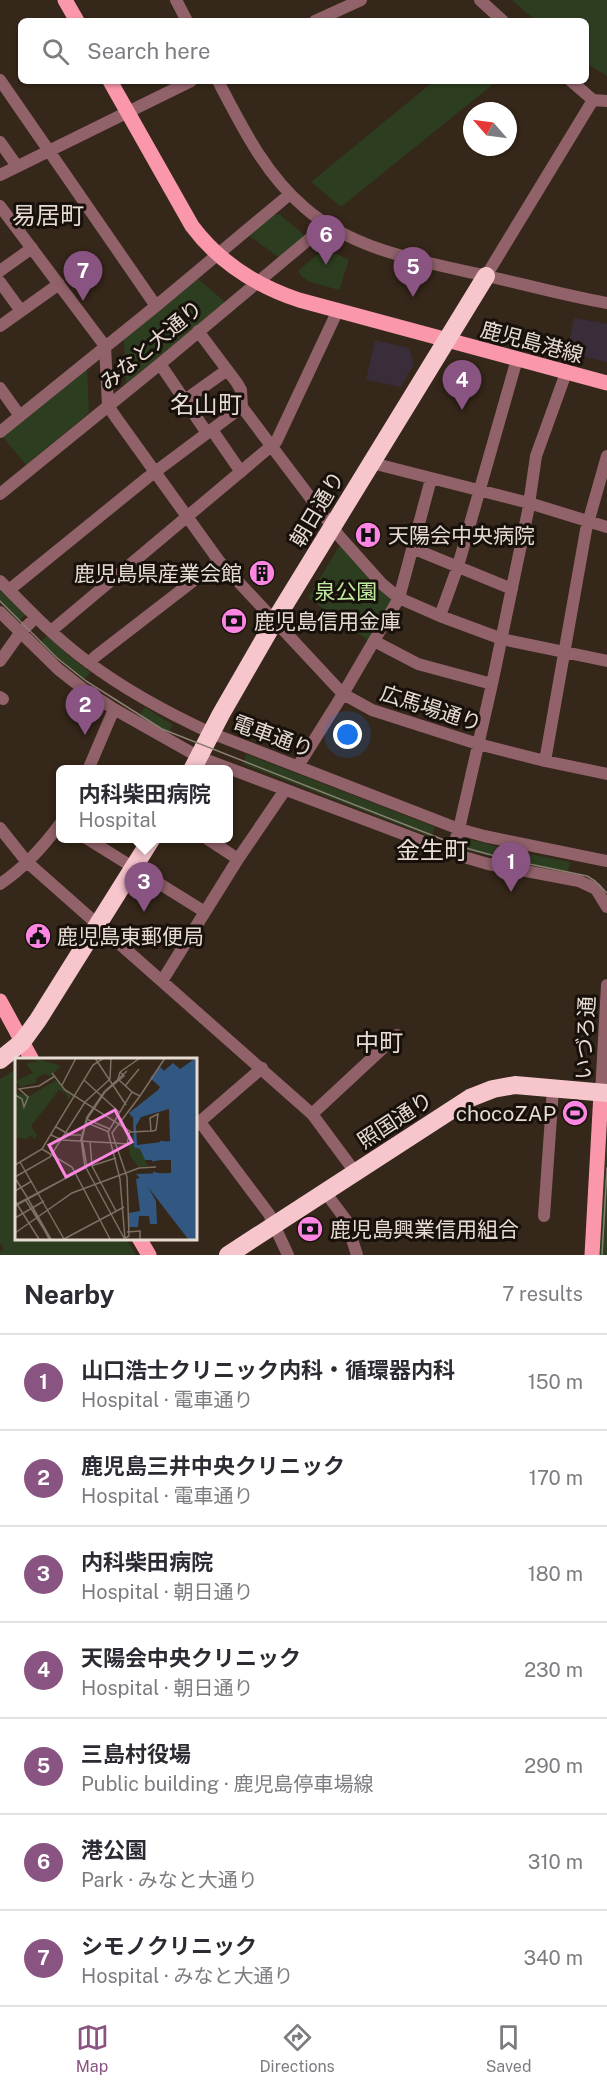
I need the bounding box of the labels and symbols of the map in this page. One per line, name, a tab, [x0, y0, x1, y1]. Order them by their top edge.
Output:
north arrow	[463, 102, 517, 156]
district label: 易居町	[12, 201, 84, 229]
pin: 6	[306, 216, 346, 265]
pin: 5	[394, 248, 432, 297]
pin: 7	[64, 252, 103, 301]
street label: みなと大通り	[95, 295, 207, 395]
street label: 鹿児島港線	[478, 316, 586, 368]
pin: 4	[442, 360, 482, 410]
district label: 名山町	[170, 390, 242, 418]
street label: 朝日通り	[285, 467, 349, 551]
hospital icon: 天陽会中央病院	[353, 520, 383, 550]
place label: 天陽会中央病院	[388, 523, 535, 548]
building icon: 鹿児島県産業会館	[247, 558, 277, 588]
place label: 鹿児島県産業会館	[74, 561, 242, 586]
park label: 泉公園	[315, 579, 378, 604]
bank icon: 鹿児島信用金庫	[219, 606, 249, 636]
place label: 鹿児島信用金庫	[254, 609, 401, 634]
street label: 広馬場通り	[377, 680, 485, 736]
pin: 2	[66, 686, 104, 735]
street label: 電車通り	[229, 710, 317, 762]
your location	[333, 720, 362, 749]
district label: 金生町	[396, 836, 468, 864]
pin: 1	[492, 842, 530, 892]
pin: 3	[124, 862, 164, 912]
public building icon: 鹿児島東郵便局	[23, 921, 53, 951]
place label: 鹿児島東郵便局	[57, 924, 204, 949]
street label: いづろ通	[570, 995, 600, 1081]
district label: 中町	[355, 1028, 403, 1056]
inset map	[15, 1058, 196, 1240]
street label: 照国通り	[353, 1087, 437, 1153]
sports icon: chocoZAP	[560, 1098, 590, 1128]
place label: chocoZAP	[456, 1101, 556, 1126]
bank icon: 鹿児島興業信用組合	[295, 1214, 325, 1244]
place label: 鹿児島興業信用組合	[330, 1217, 519, 1242]

